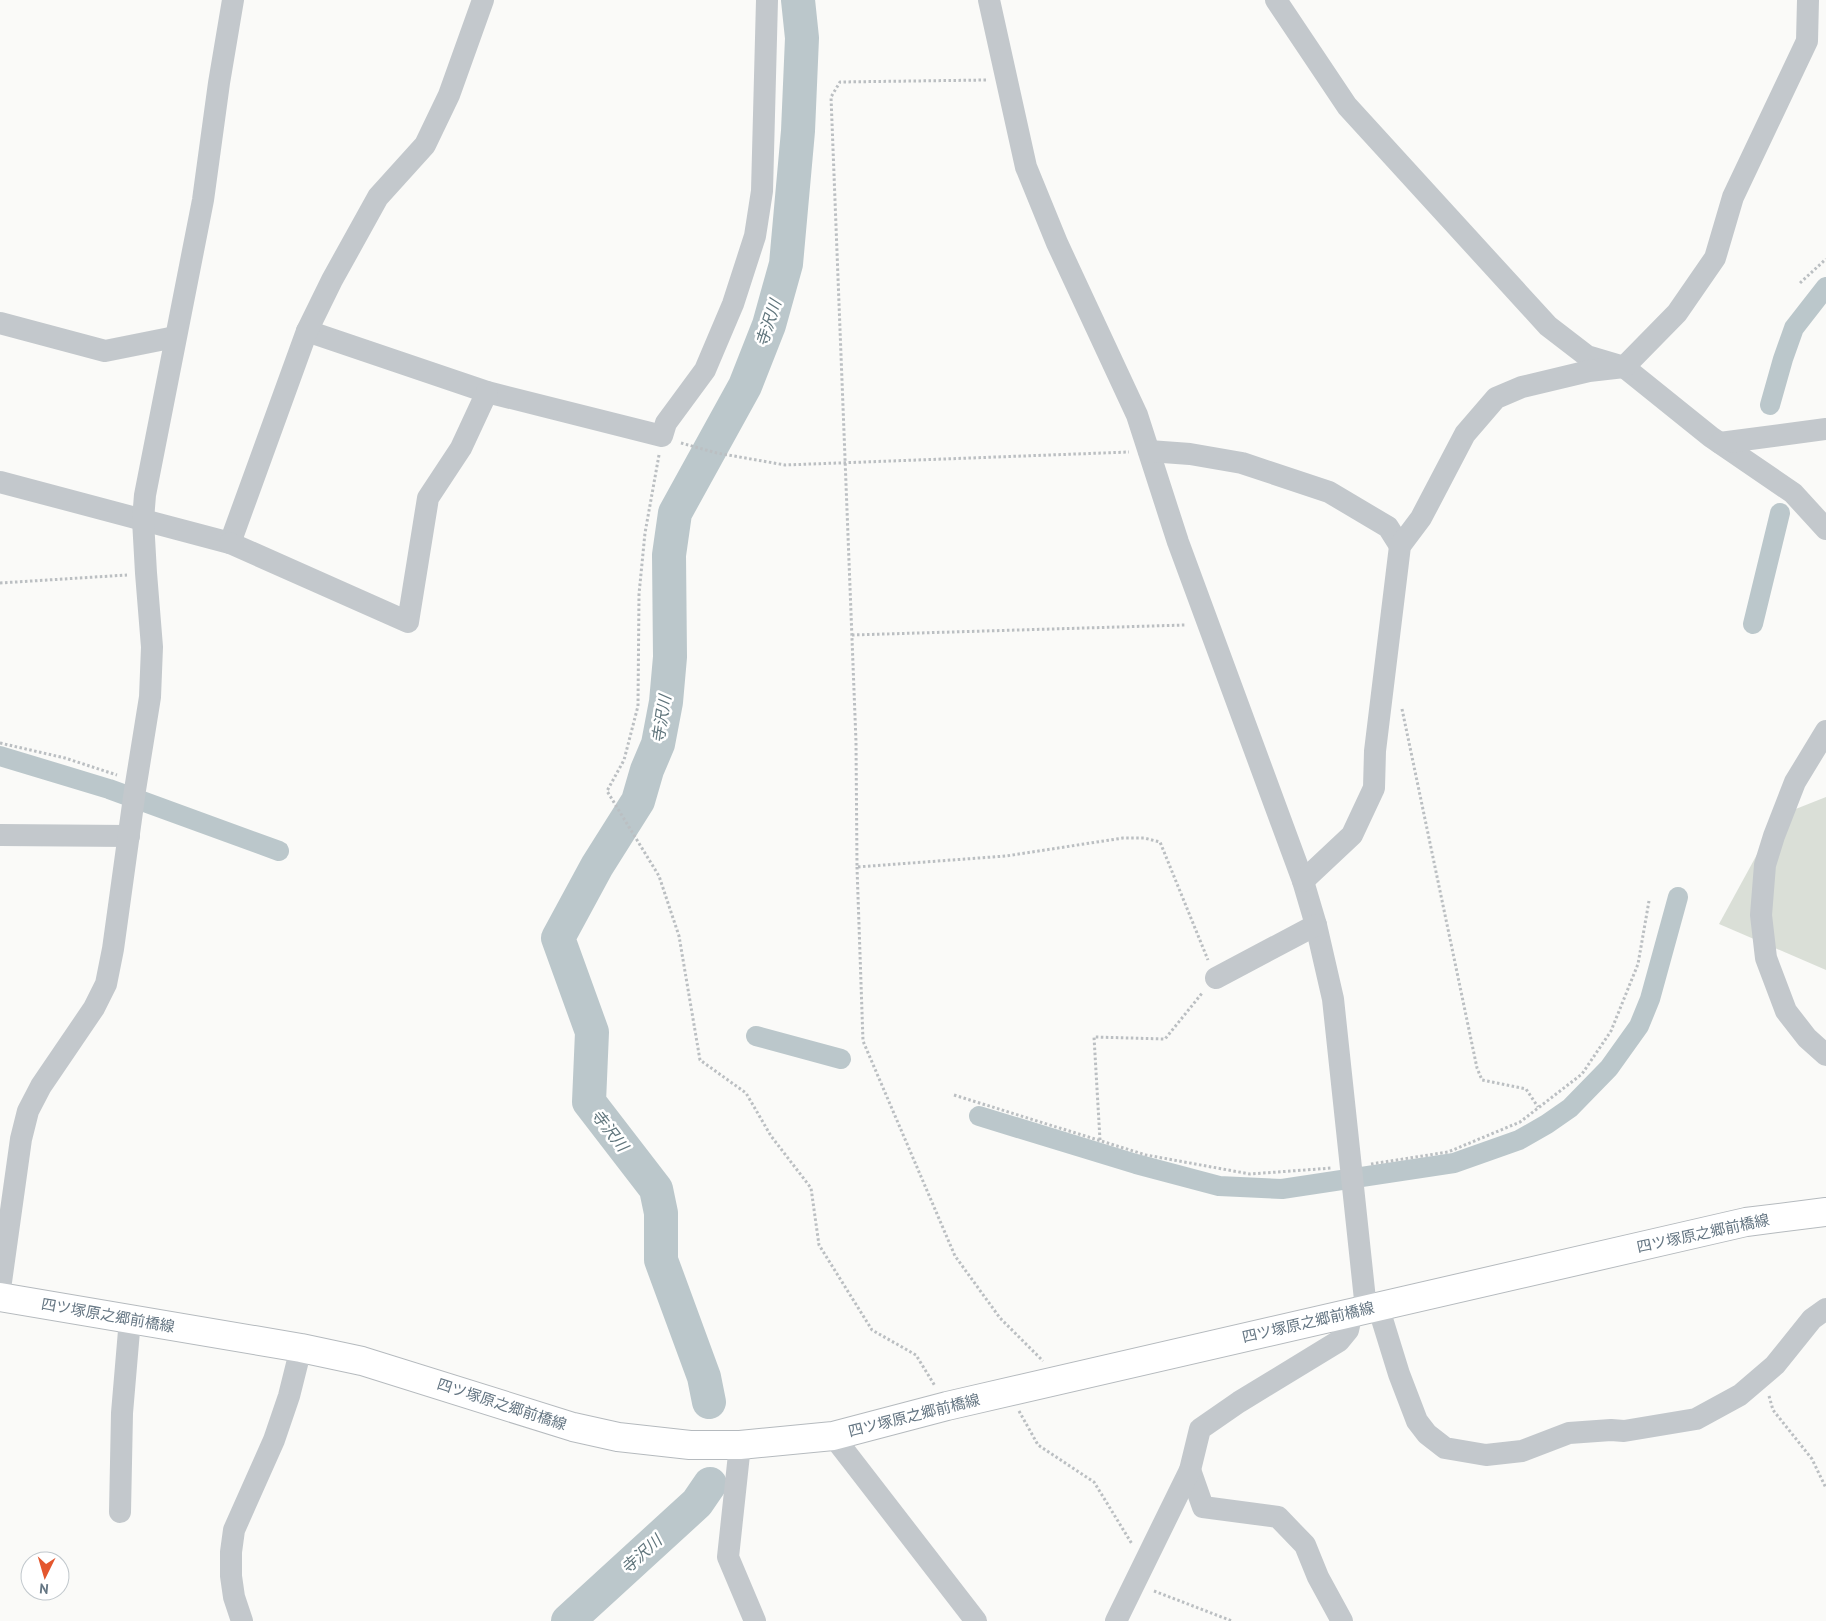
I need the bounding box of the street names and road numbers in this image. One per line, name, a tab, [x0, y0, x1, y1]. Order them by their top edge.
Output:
street label: 四ツ塚原之郷前橋線	[1635, 1210, 1771, 1256]
street label: 四ツ塚原之郷前橋線	[40, 1294, 176, 1336]
street label: 四ツ塚原之郷前橋線	[1240, 1298, 1376, 1346]
street label: 四ツ塚原之郷前橋線	[435, 1374, 569, 1434]
street label: 四ツ塚原之郷前橋線	[846, 1389, 982, 1441]

